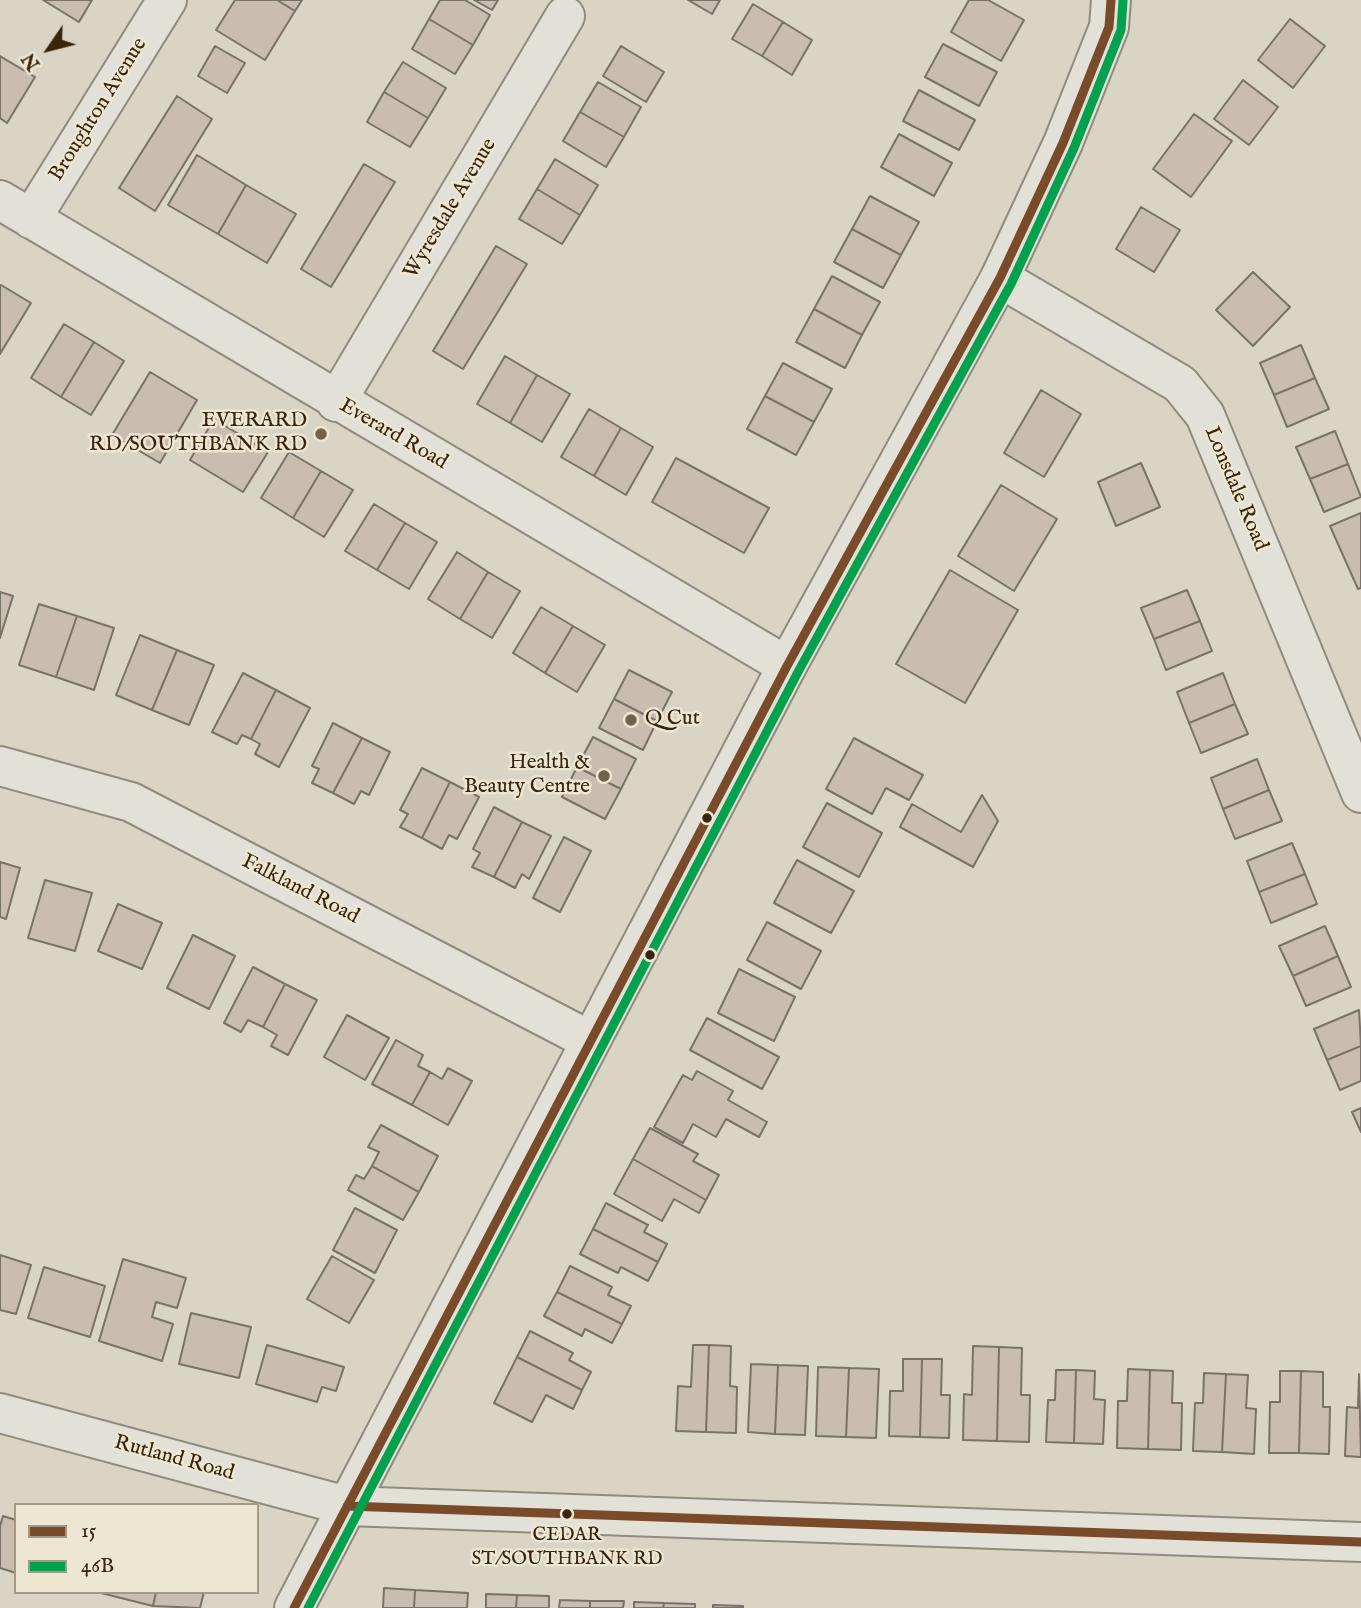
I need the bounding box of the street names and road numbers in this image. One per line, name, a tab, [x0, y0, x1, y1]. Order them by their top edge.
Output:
street label: Broughton Avenue	[45, 34, 153, 186]
street label: Wyresdale Avenue	[399, 134, 503, 284]
street label: Everard Road	[334, 394, 452, 476]
street label: Lonsdale Road	[1198, 423, 1272, 555]
street label: Falkland Road	[237, 850, 363, 930]
street label: Rutland Road	[111, 1431, 237, 1487]

